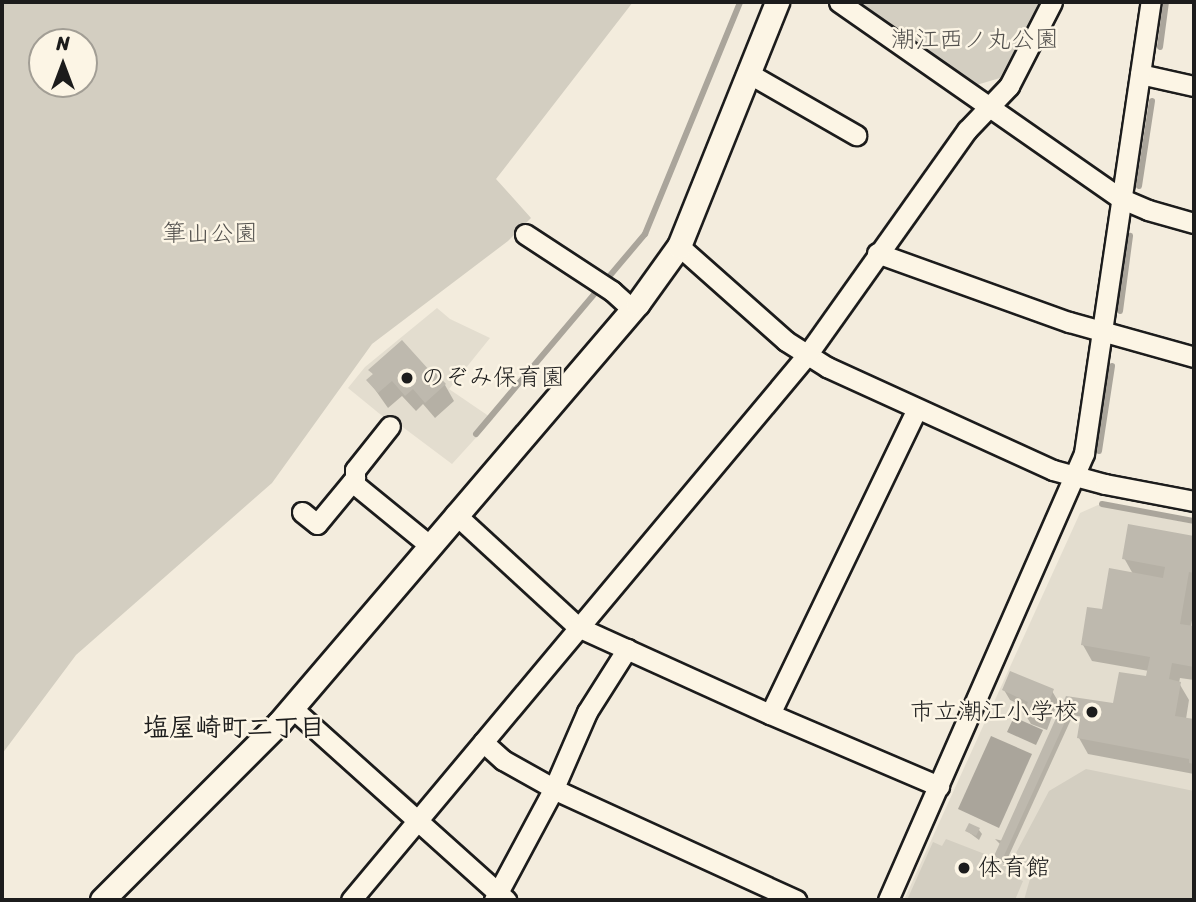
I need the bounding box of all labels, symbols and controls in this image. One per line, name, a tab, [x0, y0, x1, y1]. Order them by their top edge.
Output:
park label: 潮江西ノ丸公園	[891, 26, 1059, 54]
text: N	[56, 27, 70, 60]
north arrow	[28, 28, 98, 98]
park label: 筆山公園	[162, 220, 258, 248]
place label: のぞみ保育園	[421, 364, 565, 392]
marker: のぞみ保育園	[399, 370, 415, 386]
place label: 市立潮江小学校	[910, 698, 1078, 726]
marker: 市立潮江小学校	[1084, 704, 1100, 720]
district label: 塩屋崎町二丁目	[143, 712, 325, 744]
place label: 体育館	[978, 854, 1050, 882]
marker: 体育館	[956, 860, 972, 876]

